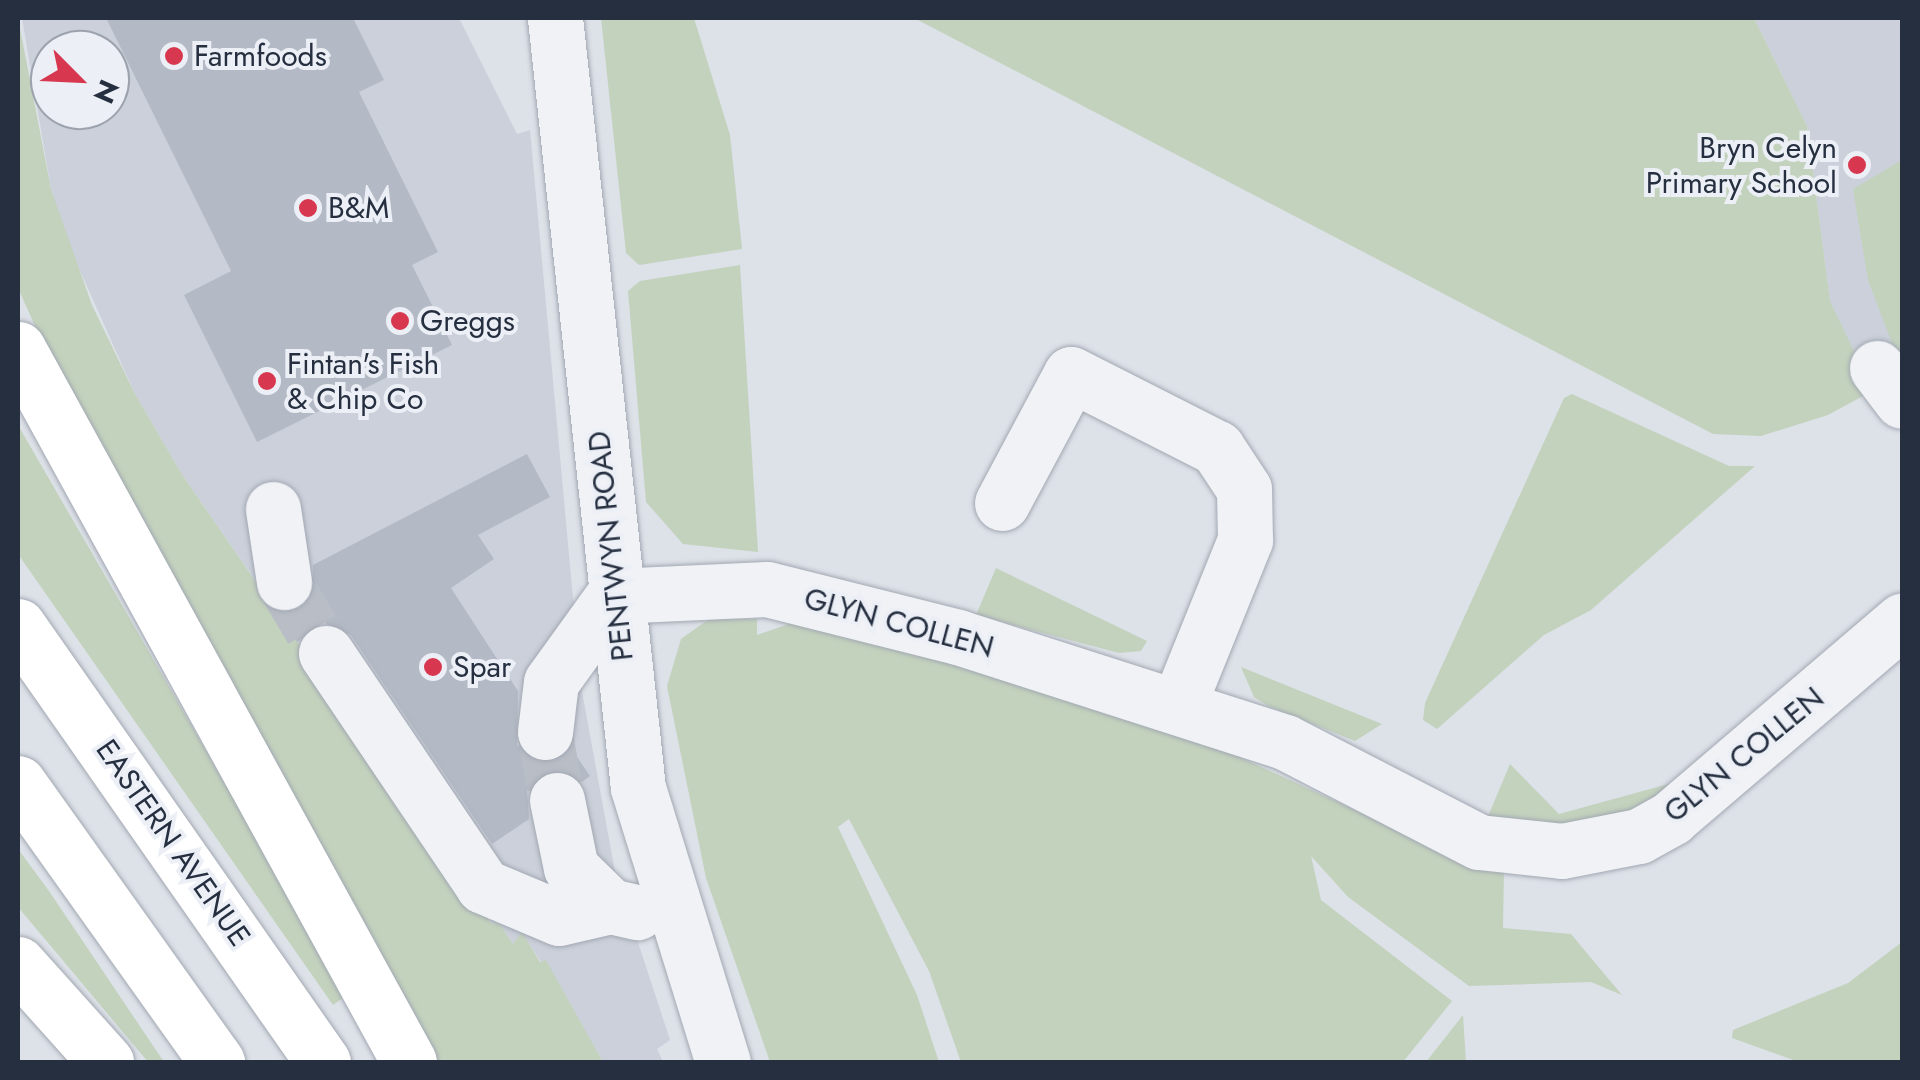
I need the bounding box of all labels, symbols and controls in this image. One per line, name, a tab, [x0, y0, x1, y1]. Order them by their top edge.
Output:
north arrow	[30, 30, 130, 130]
place label: Farmfoods	[194, 38, 327, 74]
marker: Farmfoods	[163, 45, 185, 67]
text: N	[83, 73, 129, 110]
place label: Bryn Celyn Primary School	[1646, 130, 1837, 200]
marker: Bryn Celyn Primary School	[1846, 154, 1868, 176]
place label: B&M	[328, 190, 389, 226]
marker: B&M	[297, 197, 319, 219]
place label: Greggs	[420, 303, 515, 339]
marker: Greggs	[389, 310, 411, 332]
place label: Fintan's Fish & Chip Co	[287, 346, 439, 416]
marker: Fintan's Fish & Chip Co	[256, 370, 278, 392]
street label: PENTWYN ROAD	[581, 429, 641, 663]
street label: GLYN COLLEN	[800, 580, 998, 666]
place label: Spar	[453, 649, 511, 685]
marker: Spar	[422, 656, 444, 678]
street label: GLYN COLLEN	[1657, 680, 1831, 830]
street label: EASTERN AVENUE	[88, 733, 258, 953]

